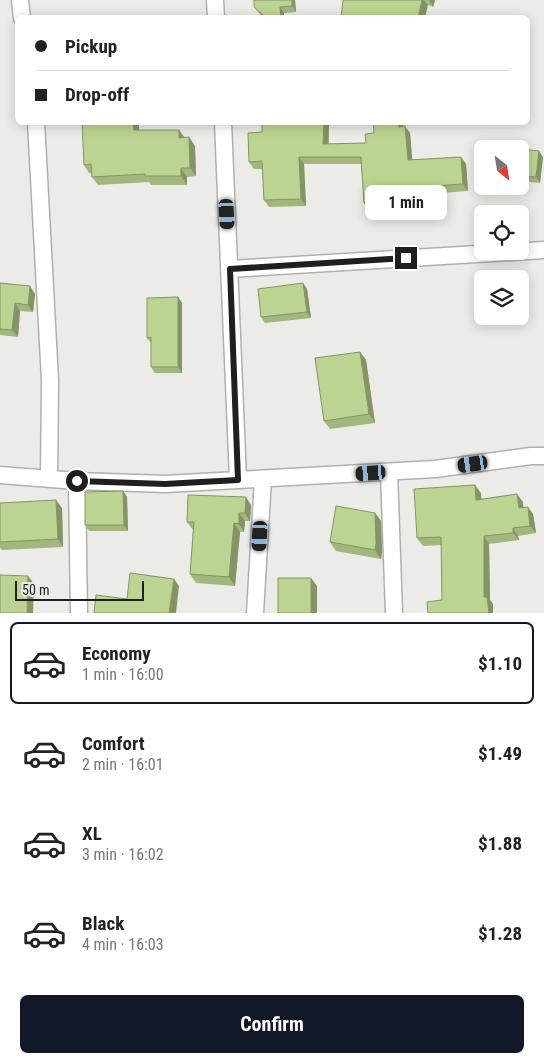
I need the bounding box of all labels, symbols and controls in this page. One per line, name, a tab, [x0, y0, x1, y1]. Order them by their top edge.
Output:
text: Pickup	[65, 35, 117, 58]
text: Drop-off	[65, 83, 129, 106]
north arrow	[474, 140, 529, 195]
map controls	[474, 140, 529, 325]
callout: 1 min	[365, 186, 447, 220]
text: 1 min	[388, 193, 424, 212]
car	[218, 199, 235, 229]
button: locate	[474, 205, 529, 260]
route end	[395, 247, 417, 269]
button: layers	[474, 270, 529, 325]
car	[457, 454, 488, 474]
car	[355, 464, 386, 482]
route start	[66, 470, 88, 492]
car	[251, 521, 268, 551]
scale bar	[15, 578, 144, 601]
text: 50 m	[22, 582, 50, 598]
icon: car	[22, 641, 67, 686]
text: Economy	[82, 642, 151, 665]
text: $1.10	[478, 652, 522, 675]
text: 1 min · 16:00	[82, 665, 164, 684]
icon: car	[22, 731, 67, 776]
text: Comfort	[82, 732, 145, 755]
text: $1.49	[478, 742, 522, 765]
text: 2 min · 16:01	[82, 755, 164, 774]
icon: car	[22, 821, 67, 866]
text: XL	[82, 822, 102, 845]
text: $1.88	[478, 832, 522, 855]
text: 3 min · 16:02	[82, 845, 164, 864]
icon: car	[22, 911, 67, 956]
text: Black	[82, 912, 124, 935]
text: $1.28	[478, 922, 522, 945]
text: 4 min · 16:03	[82, 935, 164, 954]
button: Confirm	[20, 995, 524, 1053]

